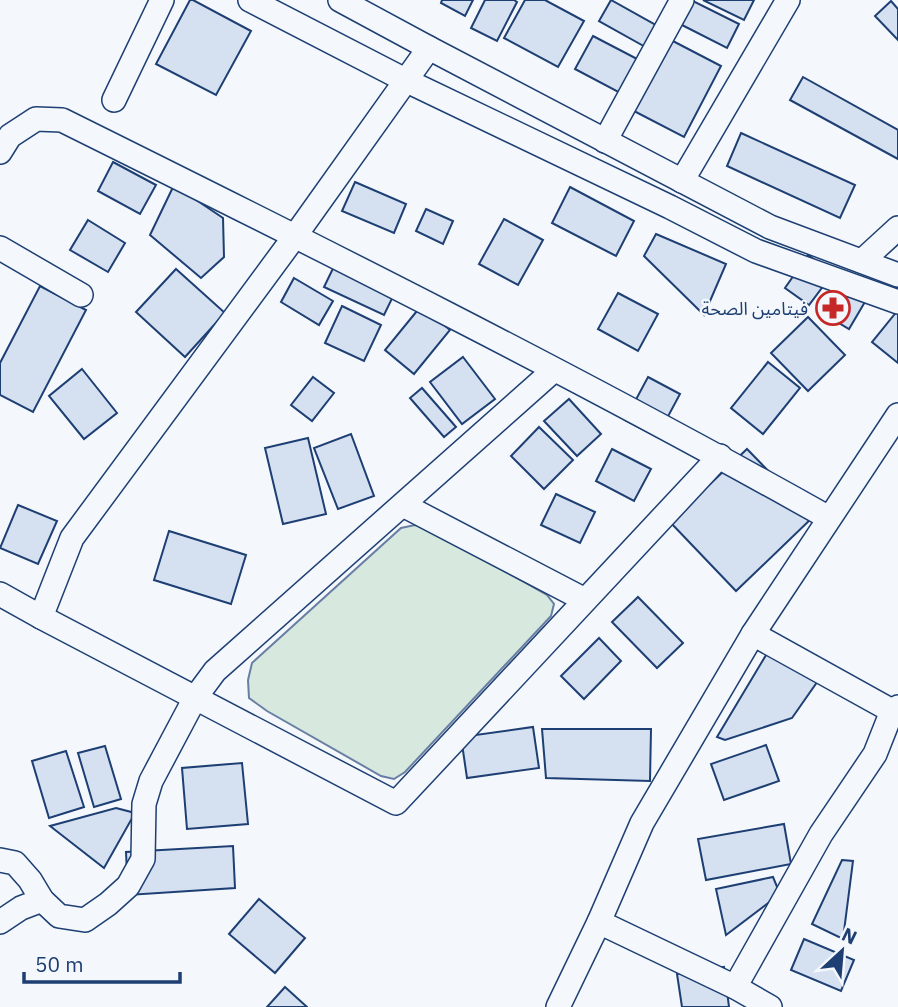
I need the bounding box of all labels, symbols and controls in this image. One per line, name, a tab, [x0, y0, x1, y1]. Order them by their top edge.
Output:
pharmacy icon: فيتامين الصحة	[814, 289, 852, 327]
place label: فيتامين الصحة	[701, 297, 808, 320]
north arrow	[807, 916, 877, 986]
text: N	[838, 922, 861, 950]
scale bar	[24, 940, 180, 984]
text: 50 m	[35, 950, 84, 978]

